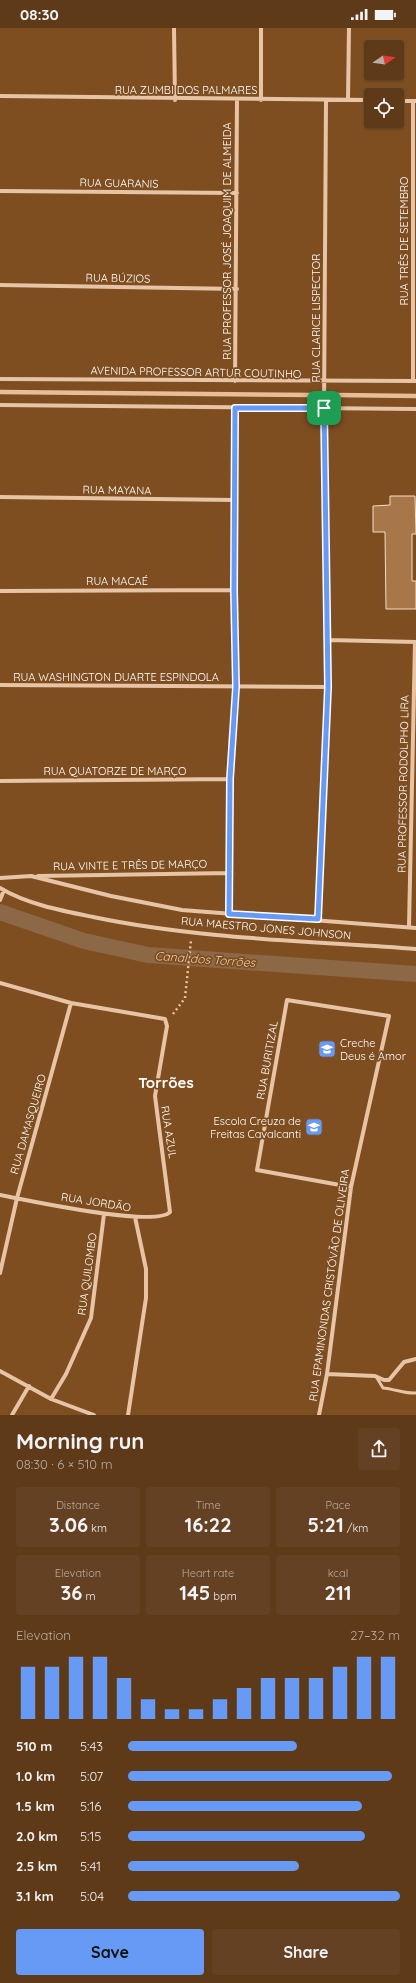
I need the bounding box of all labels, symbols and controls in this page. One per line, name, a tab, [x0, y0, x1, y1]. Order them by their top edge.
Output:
text: 08:30	[20, 5, 59, 24]
north arrow	[364, 40, 404, 80]
map controls	[364, 40, 404, 128]
street label: RUA ZUMBI DOS PALMARES	[115, 83, 257, 97]
button: locate	[364, 88, 404, 128]
street label: RUA PROFESSOR JOSÉ JOAQUIM DE ALMEIDA	[220, 122, 234, 360]
street label: RUA GUARANIS	[79, 175, 159, 191]
street label: RUA TRÊS DE SETEMBRO	[397, 176, 411, 306]
street label: RUA CLARICE LISPECTOR	[309, 254, 323, 382]
street label: RUA BÚZIOS	[86, 270, 150, 286]
street label: AVENIDA PROFESSOR ARTUR COUTINHO	[91, 363, 301, 381]
pin	[307, 391, 341, 425]
icon: arrive	[313, 397, 335, 419]
street label: RUA MAYANA	[82, 482, 152, 498]
street label: RUA MACAÉ	[86, 574, 148, 588]
street label: RUA WASHINGTON DUARTE ESPINDOLA	[13, 670, 219, 684]
street label: RUA PROFESSOR RODOLPHO LIRA	[394, 695, 412, 873]
street label: RUA QUATORZE DE MARÇO	[44, 764, 186, 778]
street label: RUA VINTE E TRÊS DE MARÇO	[53, 857, 207, 873]
street label: RUA MAESTRO JONES JOHNSON	[180, 914, 352, 942]
water label: Canal dos Torrões	[154, 948, 257, 970]
street label: RUA BURITIZAL	[253, 1019, 281, 1100]
place label: Creche Deus é Amor	[340, 1036, 407, 1063]
school or university icon: Creche Deus é Amor	[317, 1039, 337, 1059]
street label: RUA DAMASQUEIRO	[7, 1072, 49, 1176]
district label: Torrões	[138, 1073, 194, 1092]
street label: RUA AZUL	[158, 1105, 180, 1159]
place label: Escola Creuza de Freitas Cavalcanti	[210, 1114, 301, 1141]
school or university icon: Escola Creuza de Freitas Cavalcanti	[304, 1117, 324, 1137]
street label: RUA EPAMINONDAS CRISTÓVÃO DE OLIVEIRA	[306, 1168, 352, 1402]
street label: RUA JORDÃO	[60, 1190, 132, 1214]
street label: RUA QUILOMBO	[74, 1232, 100, 1316]
text: Morning run	[16, 1427, 144, 1455]
button: share	[358, 1428, 400, 1470]
text: 08:30 · 6 × 510 m	[16, 1456, 113, 1472]
text: Distance	[56, 1498, 100, 1512]
text: Time	[195, 1498, 221, 1512]
text: Pace	[325, 1498, 351, 1512]
text: 3.06	[49, 1512, 88, 1537]
text: 16:22	[184, 1512, 232, 1537]
text: 5:21	[308, 1512, 344, 1537]
text: km	[88, 1521, 107, 1535]
text: /km	[344, 1521, 368, 1535]
text: Elevation	[55, 1566, 101, 1580]
text: Heart rate	[182, 1566, 234, 1580]
text: kcal	[328, 1566, 348, 1580]
text: 36	[61, 1580, 82, 1605]
text: 145	[179, 1580, 210, 1605]
text: 211	[325, 1580, 351, 1605]
text: m	[82, 1589, 95, 1603]
text: bpm	[210, 1589, 237, 1603]
text: Elevation	[16, 1627, 71, 1643]
text: 27–32 m	[350, 1627, 400, 1643]
text: 510 m	[16, 1738, 52, 1754]
text: 5:43	[80, 1738, 103, 1754]
text: 1.0 km	[16, 1768, 55, 1784]
text: 5:07	[80, 1768, 103, 1784]
text: 1.5 km	[16, 1798, 55, 1814]
text: 5:16	[80, 1798, 101, 1814]
text: 2.0 km	[16, 1828, 58, 1844]
text: 5:15	[80, 1828, 101, 1844]
text: 2.5 km	[16, 1858, 57, 1874]
text: 5:41	[80, 1858, 101, 1874]
text: 3.1 km	[16, 1888, 54, 1904]
text: 5:04	[80, 1888, 104, 1904]
button: Save	[16, 1929, 204, 1975]
button: Share	[212, 1929, 400, 1975]

